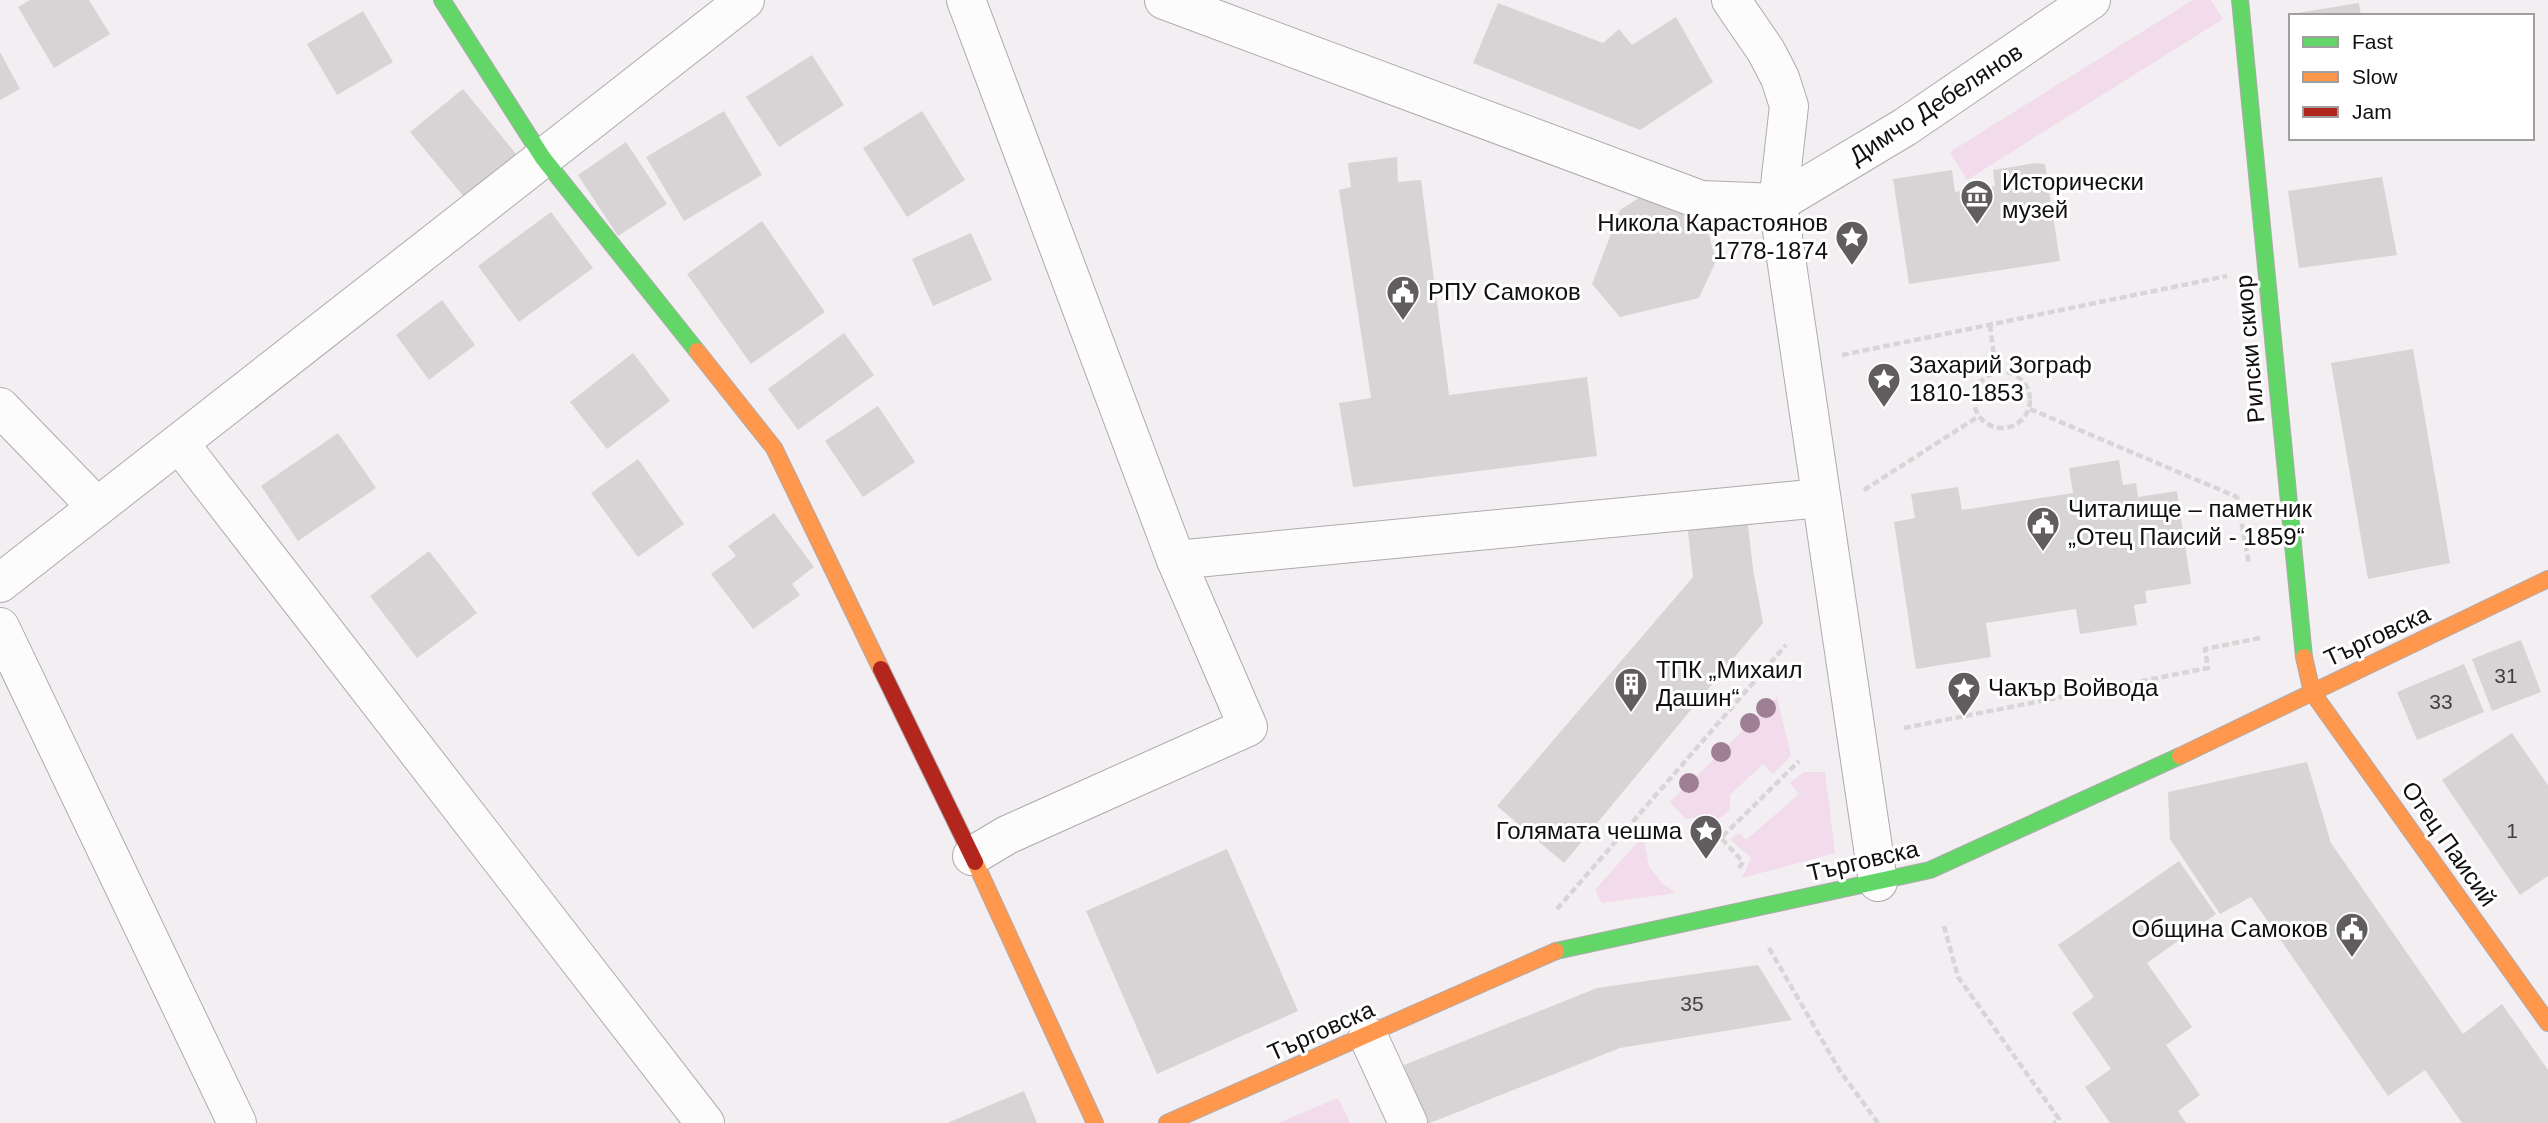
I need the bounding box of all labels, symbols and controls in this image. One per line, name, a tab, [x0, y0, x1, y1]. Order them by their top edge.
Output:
legend	[2289, 14, 2534, 140]
text: Fast	[2352, 30, 2393, 53]
street label: Димчо Дебелянов	[1844, 38, 2027, 169]
text: Slow	[2352, 65, 2398, 88]
text: Jam	[2352, 100, 2392, 123]
place label: Исторически музей	[2002, 168, 2144, 223]
museum icon: Исторически музей	[1958, 177, 1996, 226]
place label: Никола Карастоянов 1778-1874	[1597, 209, 1828, 264]
place icon: Никола Карастоянов 1778-1874	[1833, 218, 1871, 267]
public building icon: РПУ Самоков	[1384, 273, 1422, 322]
street label: Рилски скиор	[2230, 274, 2269, 424]
place label: РПУ Самоков	[1428, 278, 1581, 305]
place label: Захарий Зограф 1810-1853	[1909, 351, 2092, 406]
place icon: Захарий Зограф 1810-1853	[1865, 360, 1903, 409]
place label: Читалище – паметник „Отец Паисий - 1859“	[2068, 495, 2312, 550]
public building icon: Читалище – паметник „Отец Паисий - 1859“	[2024, 504, 2062, 553]
street label: Търговска	[2320, 599, 2434, 672]
place label: ТПК „Михаил Дашин“	[1656, 656, 1802, 711]
house number: 31	[2494, 664, 2518, 687]
building icon: ТПК „Михаил Дашин“	[1612, 665, 1650, 714]
place icon: Чакър Войвода	[1945, 669, 1983, 718]
place label: Чакър Войвода	[1988, 674, 2159, 701]
house number: 33	[2429, 690, 2453, 713]
street label: Отец Паисий	[2396, 776, 2502, 911]
place icon: Голямата чешма	[1687, 812, 1725, 861]
place label: Голямата чешма	[1496, 817, 1683, 844]
house number: 1	[2506, 819, 2518, 842]
street label: Търговска	[1805, 834, 1922, 886]
public building icon: Община Самоков	[2333, 910, 2371, 959]
place label: Община Самоков	[2132, 915, 2328, 942]
house number: 35	[1680, 992, 1704, 1015]
street label: Търговска	[1263, 995, 1379, 1066]

